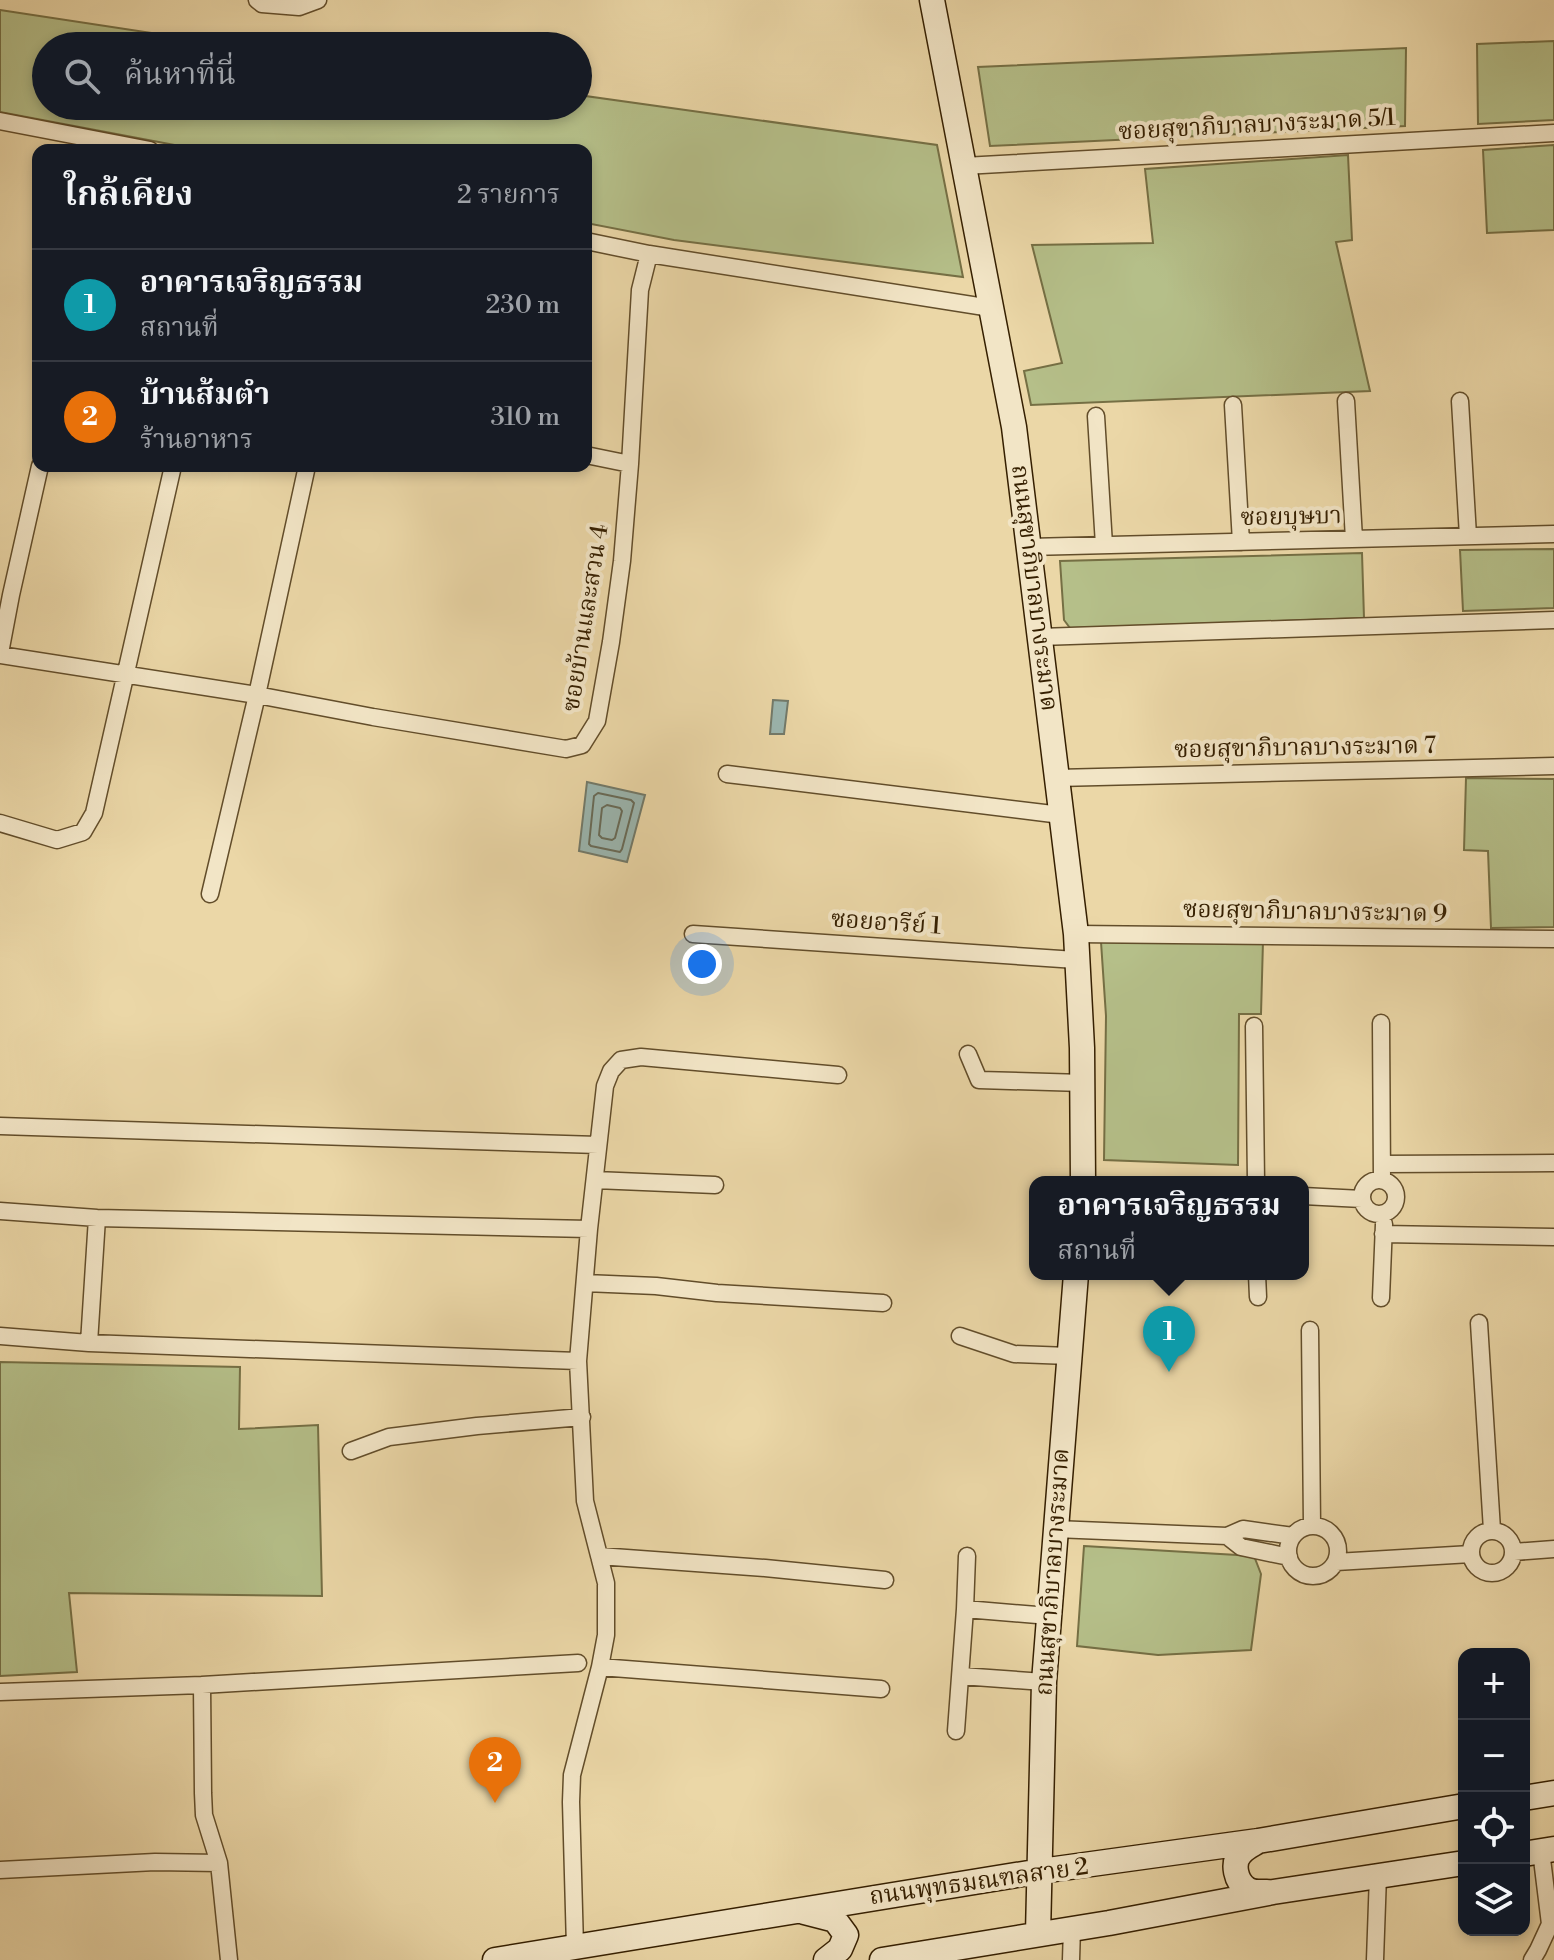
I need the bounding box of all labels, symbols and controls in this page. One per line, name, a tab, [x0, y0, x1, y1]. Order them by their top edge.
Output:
search box	[32, 32, 592, 120]
icon: search	[60, 54, 104, 98]
text: ค้นหาที่นี่	[124, 56, 236, 94]
street label: ซอยสุขาภิบาลบางระมาด 5/1	[1118, 103, 1397, 147]
text: ใกล้เคียง	[64, 174, 193, 216]
text: 2 รายการ	[457, 179, 560, 211]
text: อาคารเจริญธรรม	[140, 264, 363, 302]
text: 1	[84, 289, 96, 321]
text: 230 m	[485, 289, 560, 321]
text: สถานที่	[140, 312, 219, 344]
text: บ้านส้มตำ	[140, 376, 270, 414]
text: 2	[82, 401, 98, 433]
text: 310 m	[491, 401, 560, 433]
text: ร้านอาหาร	[140, 424, 253, 456]
street label: ถนนสุขาภิบาลบางระมาด	[1004, 463, 1064, 713]
street label: ซอยบุษบา	[1240, 501, 1342, 533]
street label: ซอยบ้านและสวน 4	[556, 522, 616, 714]
street label: ซอยสุขาภิบาลบางระมาด 7	[1174, 731, 1436, 765]
street label: ซอยสุขาภิบาลบางระมาด 9	[1183, 895, 1447, 929]
street label: ซอยอารีย์ 1	[830, 902, 943, 942]
your location	[682, 944, 722, 984]
popup	[1029, 1176, 1309, 1280]
text: อาคารเจริญธรรม	[1058, 1187, 1280, 1225]
text: สถานที่	[1058, 1235, 1136, 1267]
pin: 1	[1143, 1306, 1195, 1372]
street label: ถนนสุขาภิบาลบางระมาด	[1029, 1447, 1077, 1697]
map controls	[1458, 1648, 1530, 1936]
button: +	[1458, 1648, 1530, 1720]
button: −	[1458, 1720, 1530, 1792]
pin: 2	[469, 1737, 521, 1803]
button: locate	[1458, 1792, 1530, 1864]
street label: ถนนพุทธมณฑลสาย 2	[868, 1852, 1090, 1912]
button: layers	[1458, 1864, 1530, 1936]

